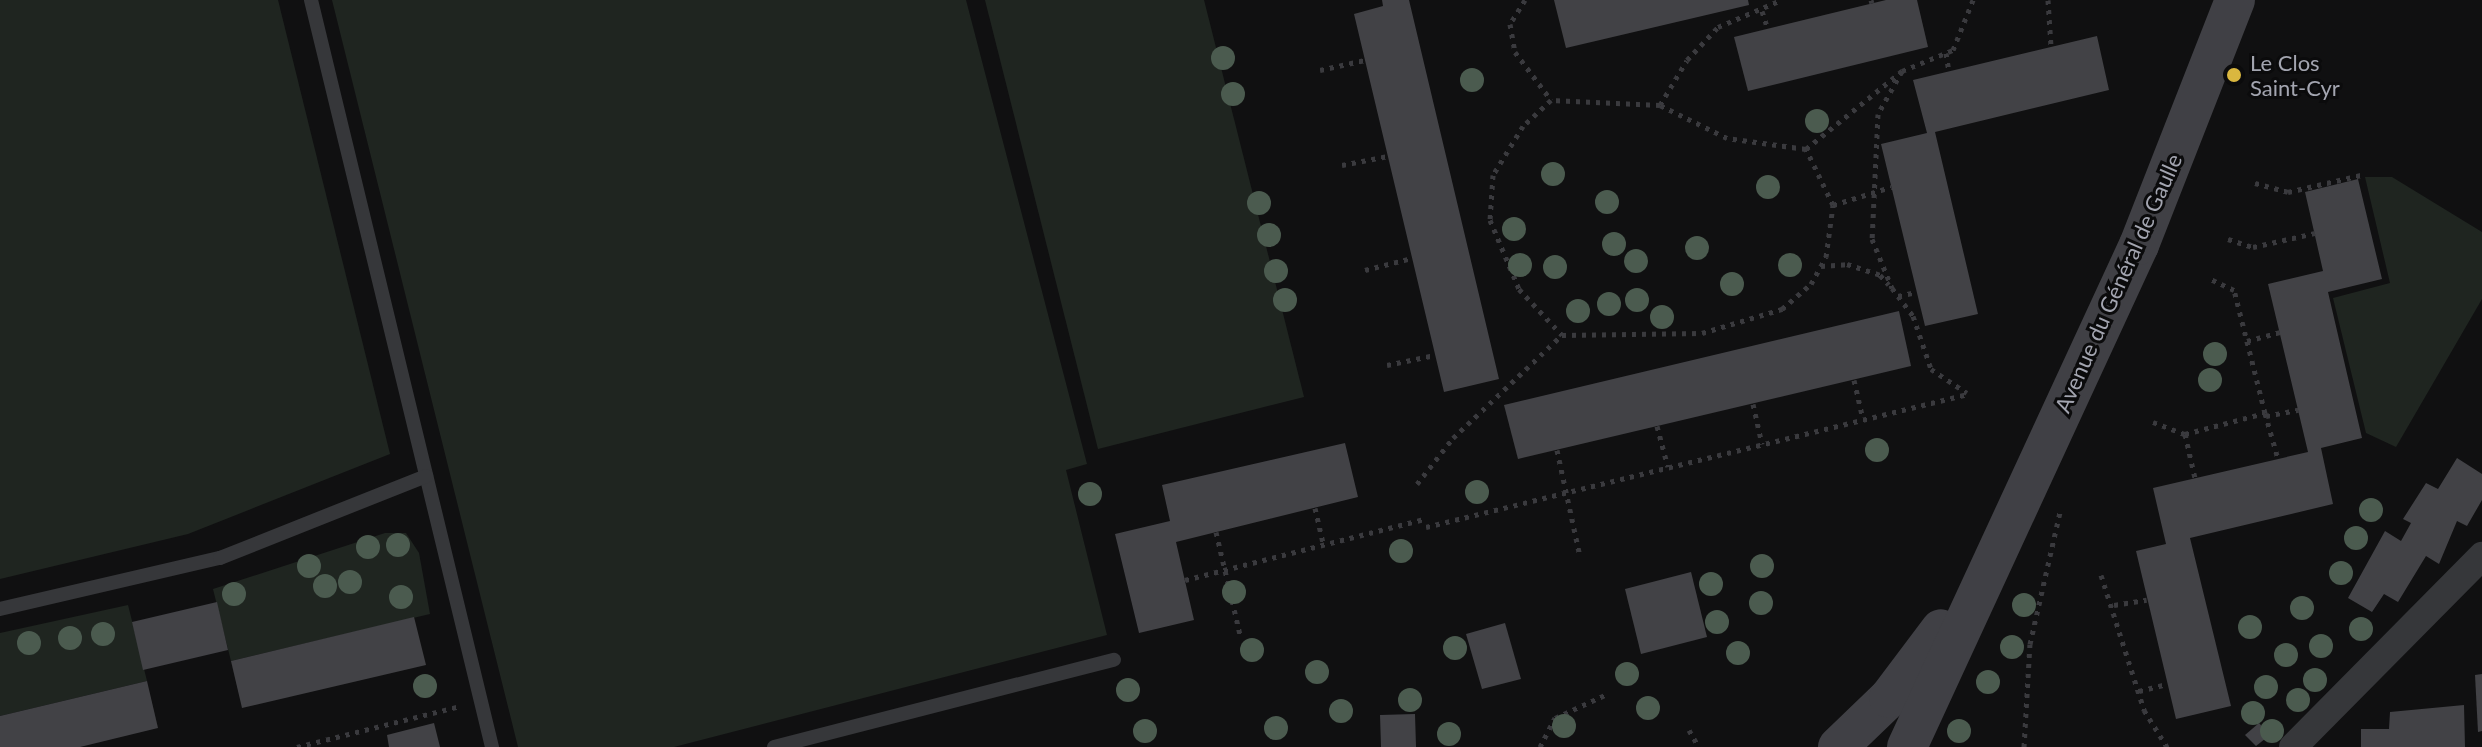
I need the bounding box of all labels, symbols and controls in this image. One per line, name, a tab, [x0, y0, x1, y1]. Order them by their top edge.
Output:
place label: Le Clos Saint-Cyr	[2250, 49, 2340, 100]
marker: Le Clos Saint-Cyr	[2225, 66, 2243, 84]
street label: Avenue du Général de Gaulle	[2049, 150, 2187, 416]

